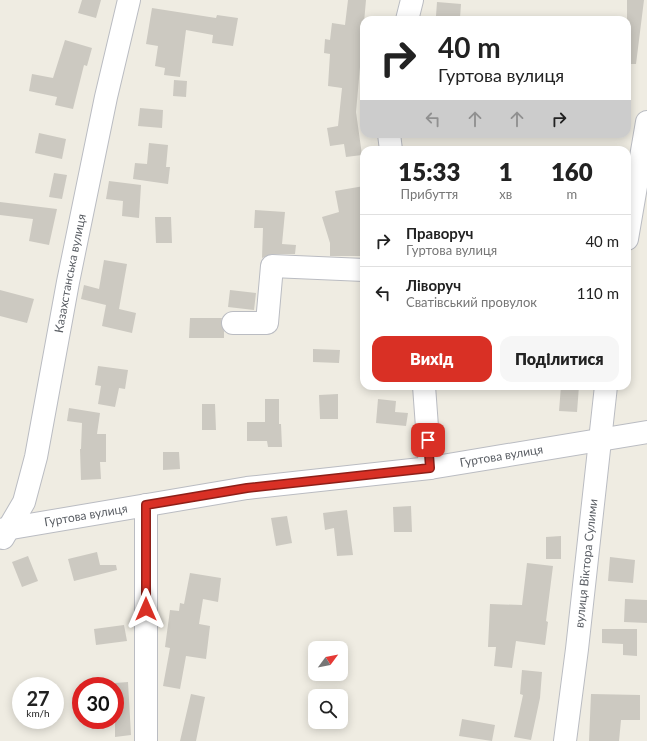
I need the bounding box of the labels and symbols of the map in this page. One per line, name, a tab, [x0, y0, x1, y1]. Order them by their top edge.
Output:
street label: Казахстанська вулиця	[51, 212, 89, 334]
pin	[411, 423, 445, 457]
street label: Гуртова вулиця	[459, 441, 544, 470]
street label: вулиця Віктора Сулими	[571, 498, 601, 628]
street label: Гуртова вулиця	[43, 500, 129, 529]
position arrow	[125, 588, 167, 630]
north arrow	[308, 641, 348, 681]
speed limit sign: 30	[72, 677, 124, 729]

